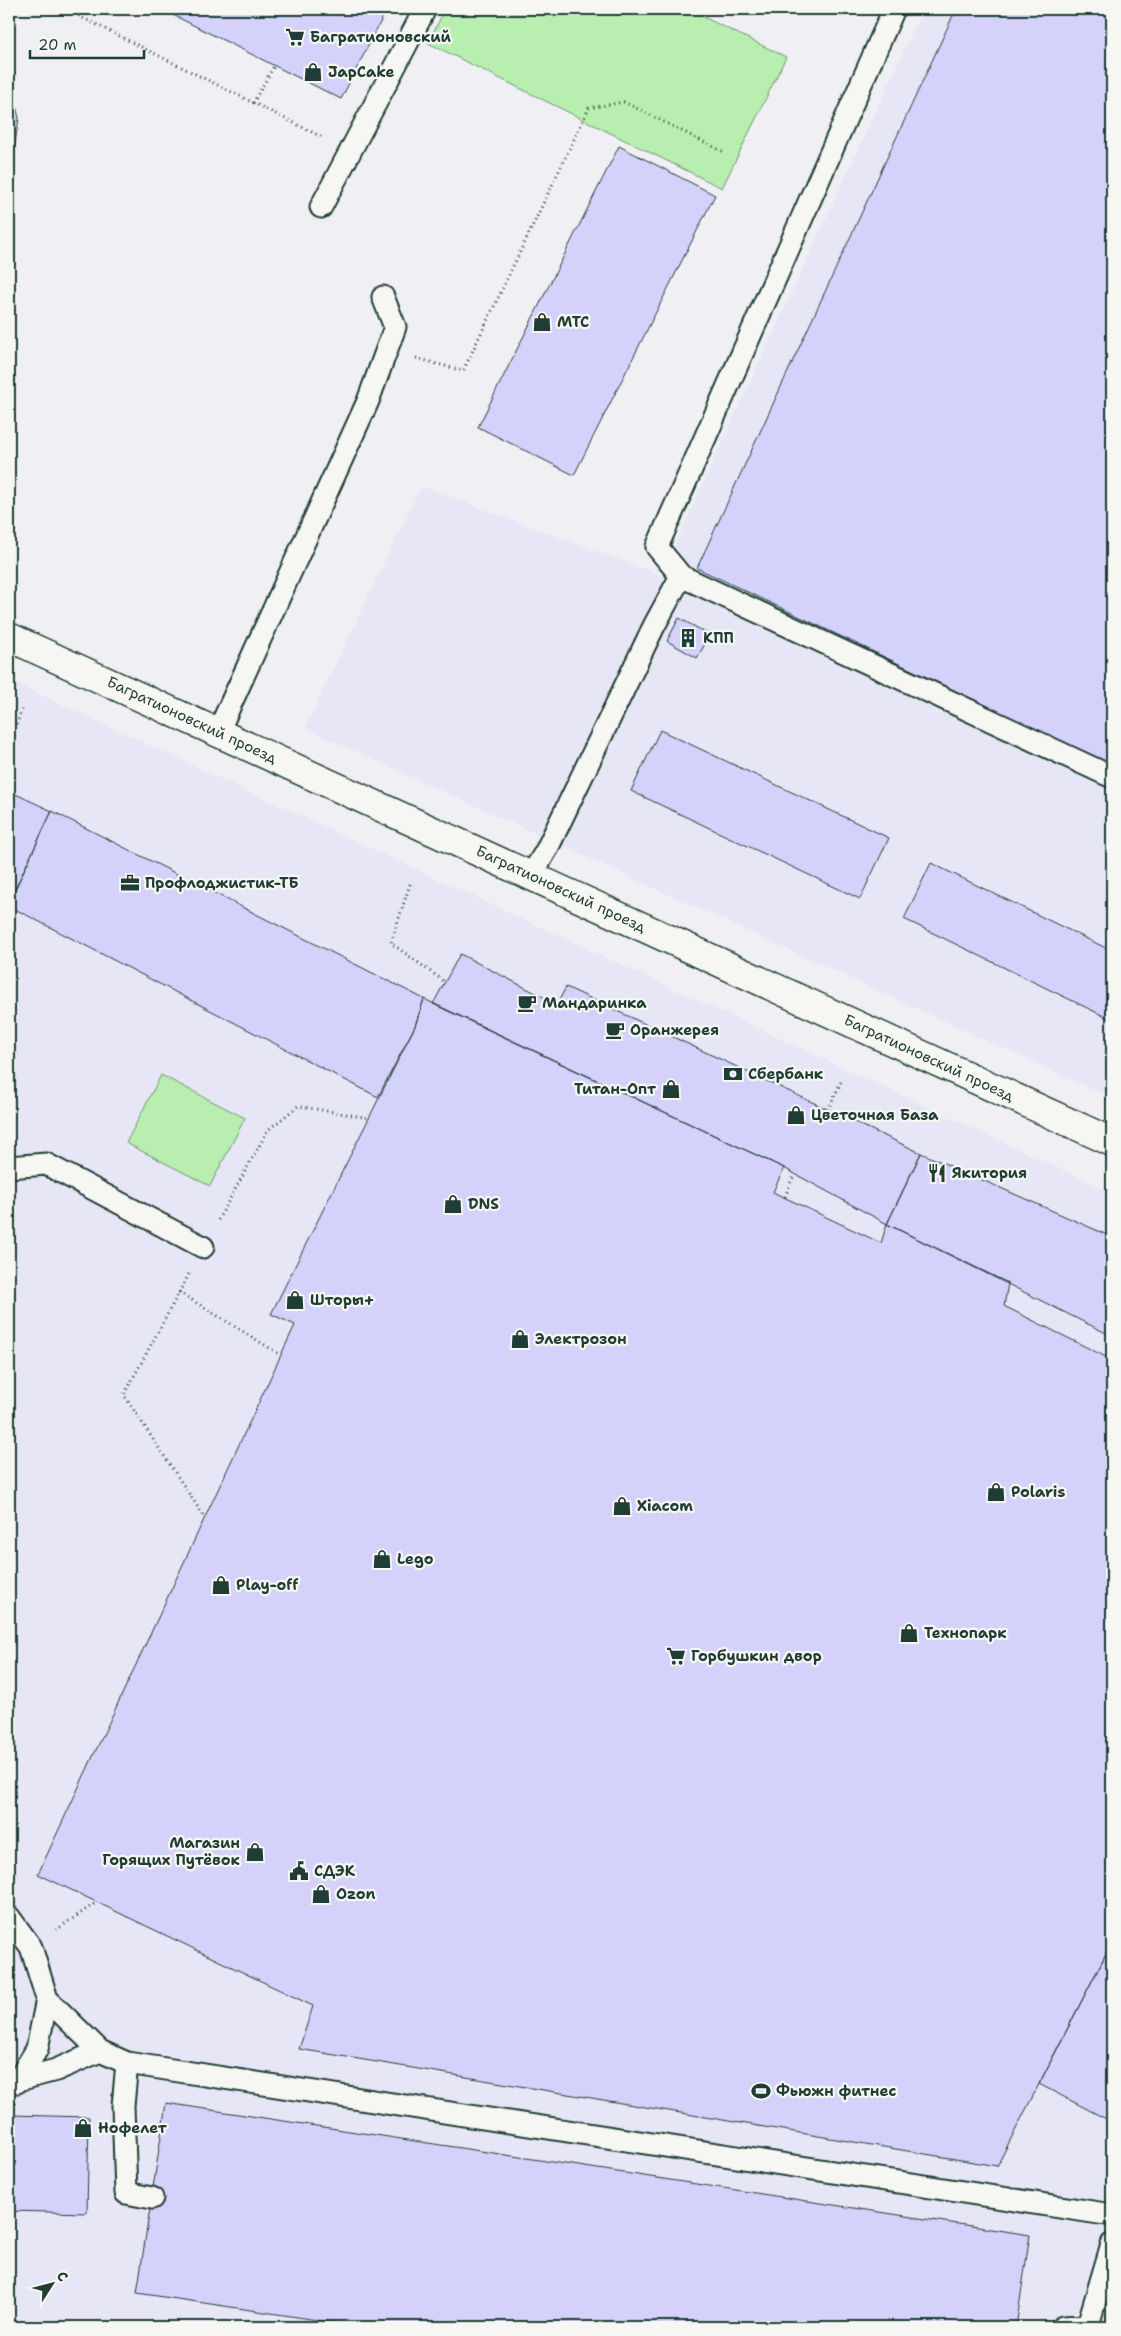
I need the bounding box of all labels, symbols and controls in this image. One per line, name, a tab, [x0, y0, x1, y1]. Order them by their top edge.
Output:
supermarket icon: Багратионовский	[284, 26, 306, 48]
place label: Багратионовский	[310, 27, 452, 47]
scale bar	[30, 28, 144, 60]
text: 20 m	[38, 35, 77, 55]
shop icon: JapCake	[302, 61, 324, 83]
place label: JapCake	[328, 62, 395, 82]
shop icon: МТС	[531, 311, 553, 333]
place label: МТС	[557, 312, 589, 332]
building icon: КПП	[677, 627, 699, 649]
place label: КПП	[703, 628, 734, 648]
street label: Багратионовский проезд	[104, 672, 281, 768]
street label: Багратионовский проезд	[473, 841, 650, 937]
office icon: Профлоджистик-ТБ	[119, 872, 141, 894]
place label: Профлоджистик-ТБ	[145, 873, 299, 893]
cafe icon: Мандаринка	[516, 992, 538, 1014]
place label: Мандаринка	[542, 993, 647, 1013]
street label: Багратионовский проезд	[841, 1010, 1018, 1106]
cafe icon: Оранжерея	[604, 1019, 626, 1041]
place label: Оранжерея	[630, 1020, 719, 1040]
bank icon: Сбербанк	[722, 1063, 744, 1085]
place label: Сбербанк	[748, 1064, 824, 1084]
shop icon: Титан-Опт	[660, 1078, 682, 1100]
place label: Титан-Опт	[574, 1079, 656, 1099]
shop icon: Цветочная База	[785, 1104, 807, 1126]
place label: Цветочная База	[811, 1105, 939, 1125]
restaurant icon: Якитория	[926, 1162, 948, 1184]
place label: Якитория	[952, 1163, 1027, 1183]
shop icon: DNS	[442, 1193, 464, 1215]
place label: DNS	[468, 1194, 499, 1214]
shop icon: Шторы+	[284, 1289, 306, 1311]
place label: Шторы+	[310, 1290, 374, 1310]
shop icon: Электрозон	[509, 1328, 531, 1350]
place label: Электрозон	[535, 1329, 627, 1349]
shop icon: Polaris	[985, 1481, 1007, 1503]
place label: Polaris	[1011, 1482, 1065, 1502]
shop icon: Xiacom	[611, 1495, 633, 1517]
place label: Xiacom	[637, 1496, 693, 1516]
shop icon: Lego	[371, 1548, 393, 1570]
place label: Lego	[397, 1549, 434, 1569]
shop icon: Play-off	[210, 1574, 232, 1596]
place label: Play-off	[236, 1575, 299, 1595]
shop icon: Технопарк	[898, 1622, 920, 1644]
place label: Технопарк	[924, 1623, 1007, 1643]
supermarket icon: Горбушкин двор	[665, 1645, 687, 1667]
place label: Горбушкин двор	[691, 1646, 822, 1666]
place label: Магазин Горящих Путёвок	[102, 1833, 241, 1870]
shop icon: Магазин Горящих Путёвок	[244, 1841, 266, 1863]
public building icon: СДЭК	[288, 1860, 310, 1882]
place label: СДЭК	[314, 1861, 356, 1881]
shop icon: Ozon	[310, 1883, 332, 1905]
place label: Ozon	[336, 1884, 376, 1904]
sports icon: Фьюжн фитнес	[750, 2080, 772, 2102]
place label: Фьюжн фитнес	[776, 2081, 897, 2101]
shop icon: Нофелет	[72, 2117, 94, 2139]
place label: Нофелет	[98, 2118, 167, 2138]
north arrow	[28, 2258, 78, 2308]
text: С	[53, 2268, 72, 2285]

